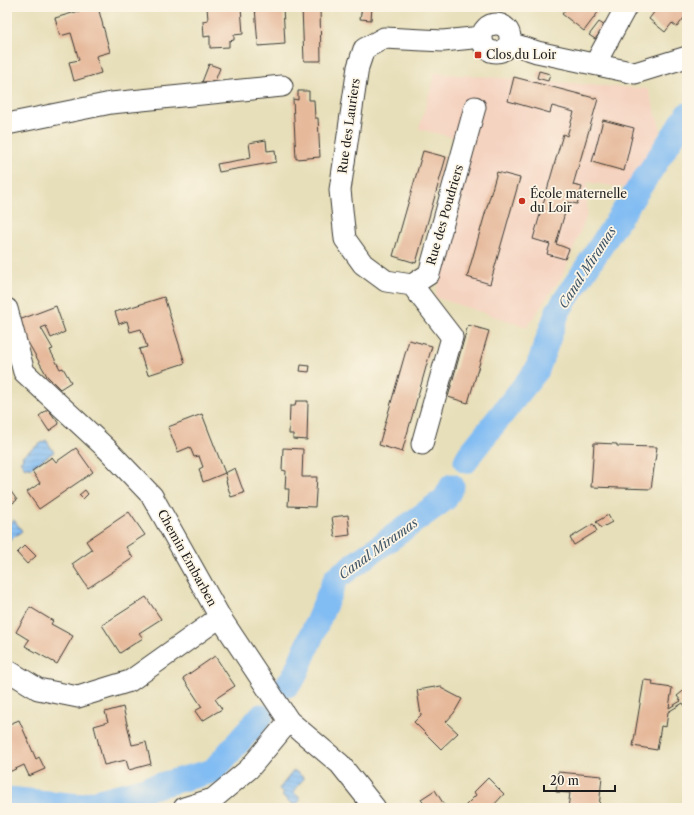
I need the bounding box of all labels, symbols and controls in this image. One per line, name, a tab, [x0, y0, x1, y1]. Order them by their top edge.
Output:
place label: Clos du Loir	[486, 47, 556, 62]
marker: Clos du Loir	[473, 50, 483, 60]
street label: Rue des Lauriers	[334, 77, 363, 174]
street label: Rue des Poudriers	[423, 163, 466, 267]
place label: École maternelle du Loir	[530, 185, 627, 215]
marker: École maternelle du Loir	[517, 196, 527, 206]
water label: Canal Miramas	[555, 223, 620, 311]
street label: Chemin Embarben	[155, 507, 221, 609]
water label: Canal Miramas	[335, 514, 421, 582]
scale bar	[544, 767, 615, 793]
text: 20 m	[550, 773, 579, 788]

